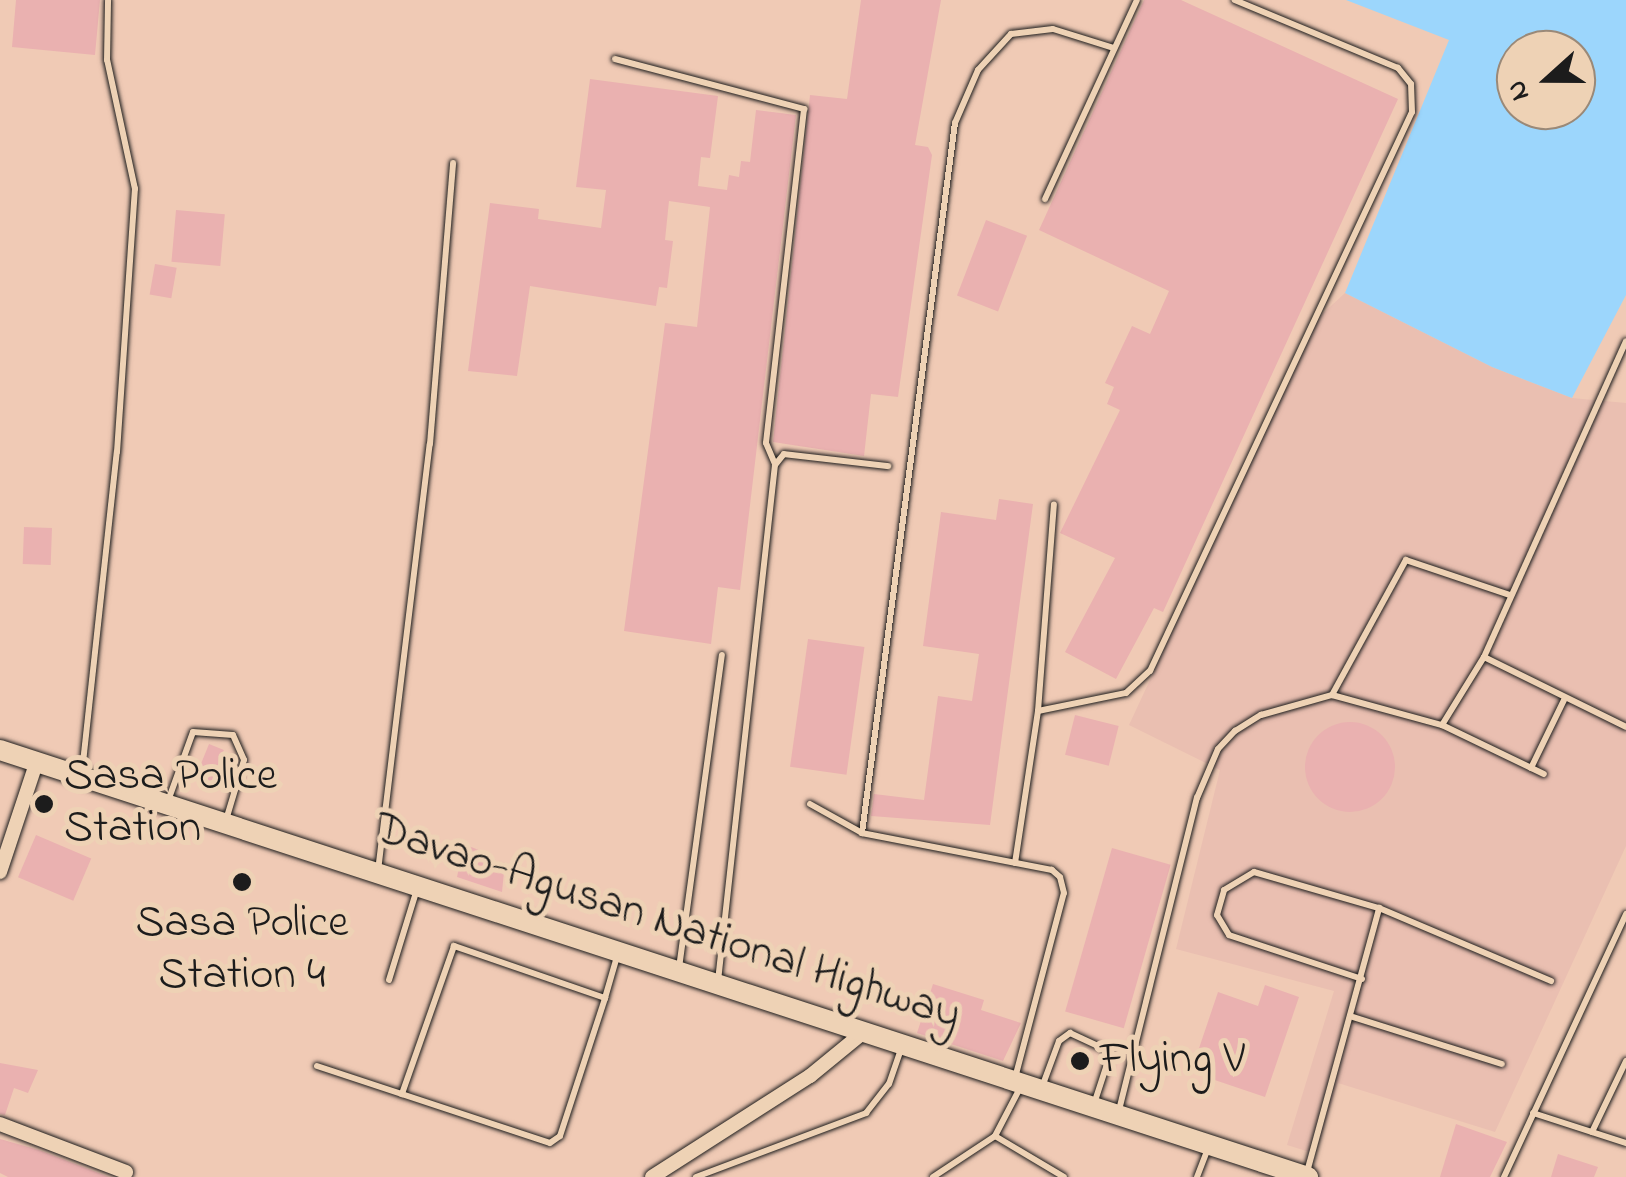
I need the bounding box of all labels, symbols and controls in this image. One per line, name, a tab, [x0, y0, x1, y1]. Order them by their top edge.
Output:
north arrow	[1496, 30, 1596, 130]
text: N	[1497, 74, 1542, 106]
place label: Sasa Police Station	[64, 751, 277, 857]
marker: Sasa Police Station	[33, 793, 55, 815]
street label: Davao-Agusan National Highway	[367, 804, 967, 1044]
marker: Sasa Police Station 4	[231, 871, 253, 893]
place label: Sasa Police Station 4	[136, 898, 348, 1004]
place label: Flying V	[1100, 1034, 1245, 1088]
marker: Flying V	[1069, 1050, 1091, 1072]

